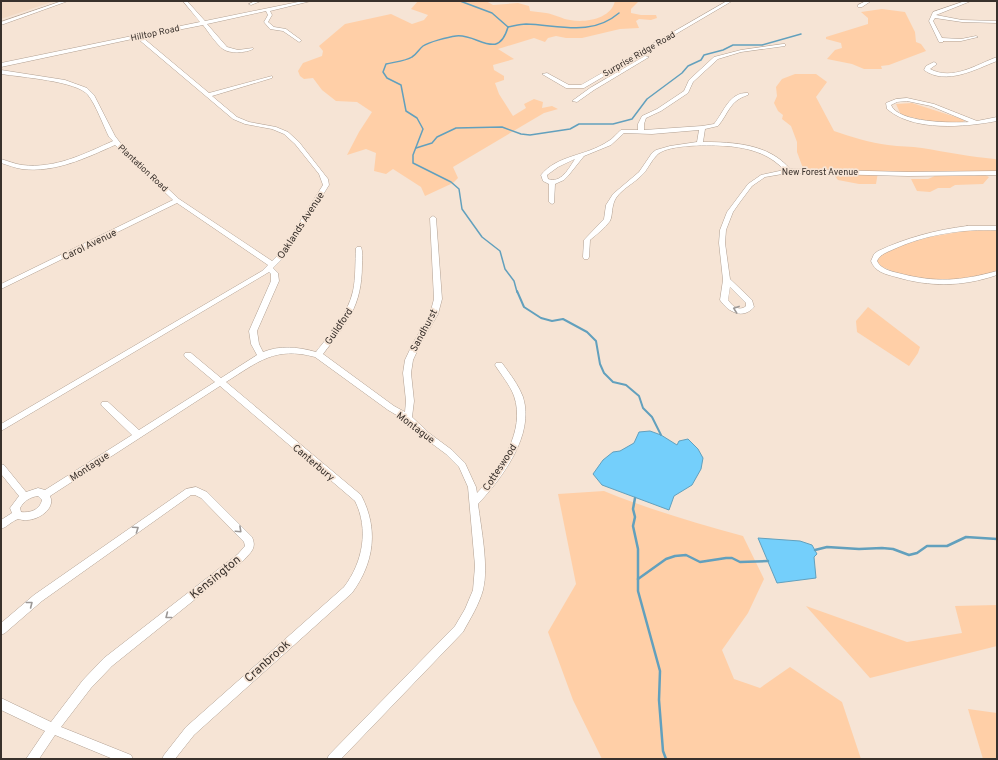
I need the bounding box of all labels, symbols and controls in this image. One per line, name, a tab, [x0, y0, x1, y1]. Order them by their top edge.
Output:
street label: Hilltop Road	[130, 23, 181, 44]
street label: Surprise Ridge Road	[601, 29, 678, 80]
street label: Plantation Road	[115, 142, 170, 194]
street label: New Forest Avenue	[782, 167, 858, 178]
street label: Oaklands Avenue	[275, 190, 328, 262]
street label: Carol Avenue	[60, 227, 119, 264]
street label: Guildford	[322, 306, 356, 348]
one-way arrow	[732, 306, 739, 314]
street label: Sandhurst	[408, 307, 441, 354]
street label: Montague	[393, 410, 437, 447]
street label: Canterbury	[289, 442, 337, 484]
street label: Cotteswood	[480, 442, 520, 494]
street label: Montague	[68, 450, 112, 485]
one-way arrow	[234, 525, 242, 532]
one-way arrow	[132, 526, 139, 534]
street label: Kensington	[187, 552, 244, 603]
one-way arrow	[26, 602, 33, 609]
one-way arrow	[165, 611, 172, 618]
street label: Cranbrook	[241, 637, 294, 687]

